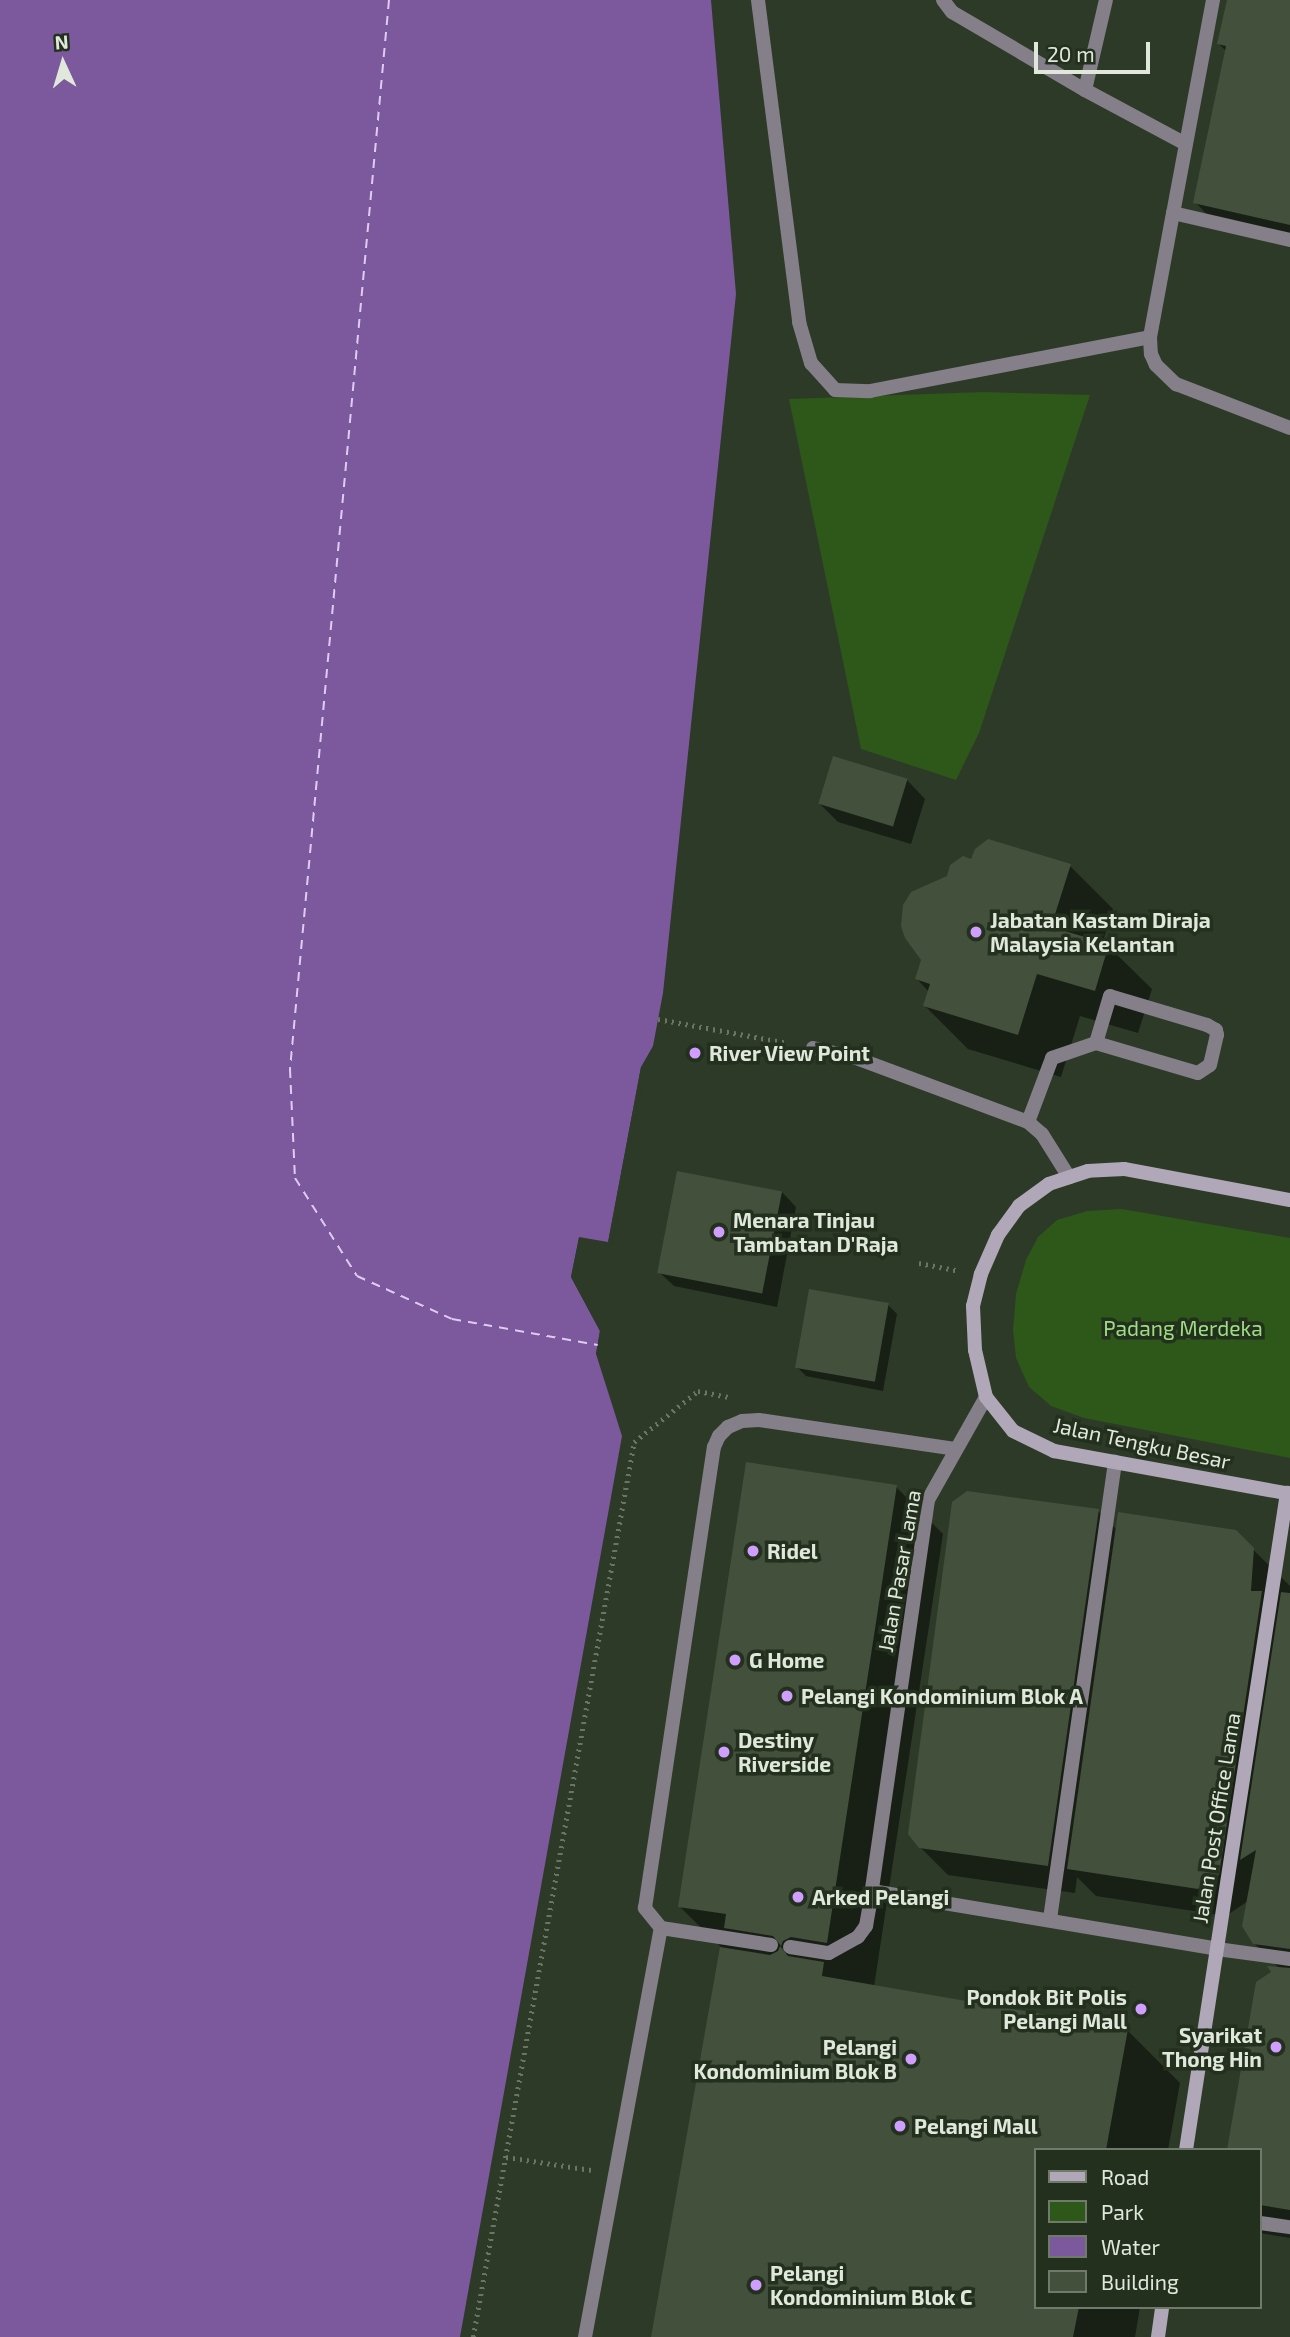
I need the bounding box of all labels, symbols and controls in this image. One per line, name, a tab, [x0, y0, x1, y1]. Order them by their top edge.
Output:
north arrow	[28, 28, 98, 98]
scale bar	[1038, 28, 1154, 72]
text: N	[54, 30, 69, 54]
text: 20 m	[1047, 41, 1095, 66]
place label: Jabatan Kastam Diraja Malaysia Kelantan	[990, 907, 1211, 957]
marker: Jabatan Kastam Diraja Malaysia Kelantan	[968, 924, 984, 940]
place label: River View Point	[709, 1040, 871, 1066]
marker: River View Point	[687, 1045, 703, 1061]
place label: Menara Tinjau Tambatan D'Raja	[733, 1207, 899, 1257]
marker: Menara Tinjau Tambatan D'Raja	[711, 1224, 727, 1240]
park label: Padang Merdeka	[1103, 1315, 1263, 1341]
street label: Jalan Tengku Besar	[1051, 1412, 1233, 1474]
street label: Jalan Pasar Lama	[872, 1488, 926, 1654]
place label: Ridel	[767, 1538, 818, 1564]
marker: Ridel	[745, 1543, 761, 1559]
place label: G Home	[749, 1647, 824, 1673]
marker: G Home	[727, 1652, 743, 1668]
place label: Pelangi Kondominium Blok A	[801, 1683, 1084, 1709]
marker: Pelangi Kondominium Blok A	[779, 1688, 795, 1704]
street label: Jalan Post Office Lama	[1187, 1711, 1245, 1925]
place label: Destiny Riverside	[738, 1727, 831, 1777]
marker: Destiny Riverside	[716, 1744, 732, 1760]
place label: Arked Pelangi	[812, 1884, 949, 1910]
marker: Arked Pelangi	[790, 1889, 806, 1905]
place label: Pondok Bit Polis Pelangi Mall	[966, 1984, 1127, 2034]
marker: Pondok Bit Polis Pelangi Mall	[1133, 2001, 1149, 2017]
place label: Syarikat Thong Hin	[1162, 2022, 1262, 2072]
place label: Pelangi Kondominium Blok B	[693, 2034, 897, 2084]
marker: Syarikat Thong Hin	[1268, 2039, 1284, 2055]
marker: Pelangi Kondominium Blok B	[903, 2051, 919, 2067]
place label: Pelangi Mall	[914, 2113, 1038, 2139]
marker: Pelangi Mall	[892, 2118, 908, 2134]
legend	[1034, 2148, 1262, 2309]
text: Road	[1101, 2164, 1149, 2189]
text: Park	[1101, 2199, 1144, 2224]
text: Water	[1101, 2234, 1160, 2259]
place label: Pelangi Kondominium Blok C	[770, 2260, 972, 2310]
text: Building	[1101, 2269, 1179, 2294]
marker: Pelangi Kondominium Blok C	[748, 2277, 764, 2293]

